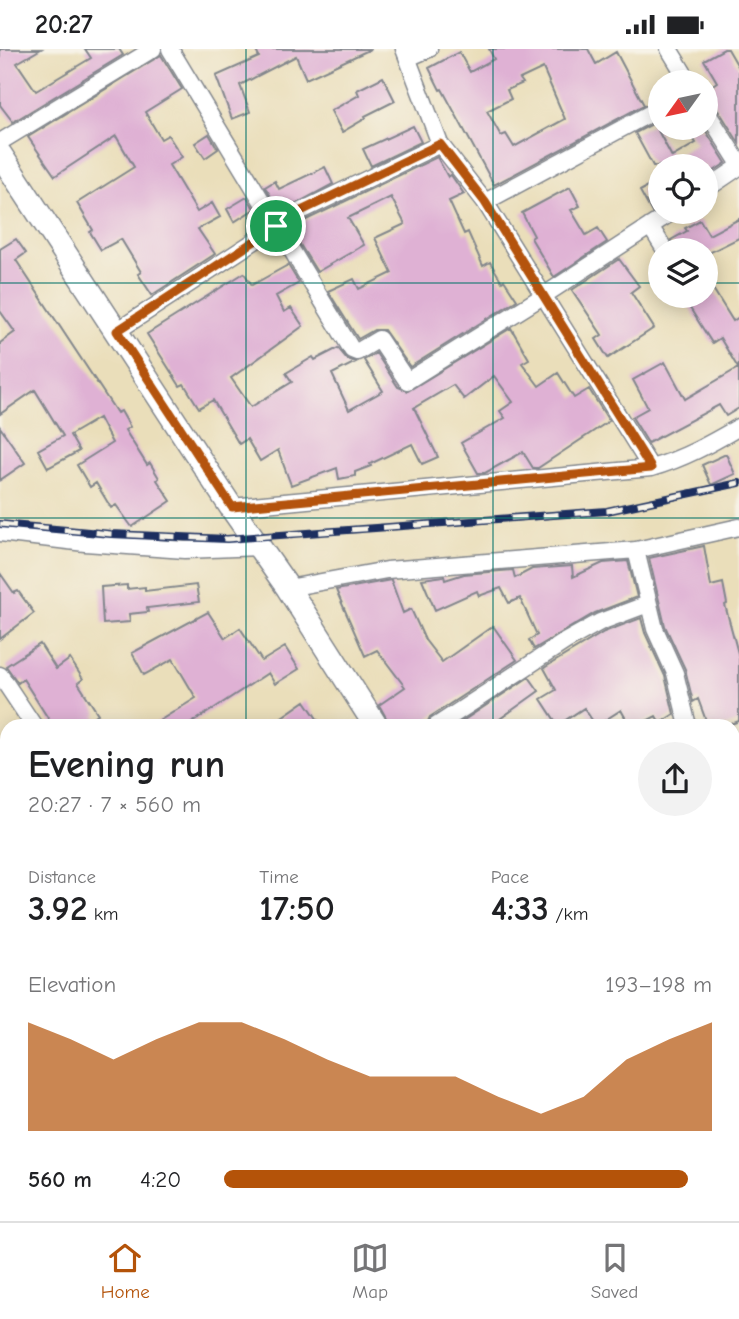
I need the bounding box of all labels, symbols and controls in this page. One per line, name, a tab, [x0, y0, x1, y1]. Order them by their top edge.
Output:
text: 20:27	[35, 10, 93, 40]
north arrow	[648, 70, 718, 140]
map controls	[648, 70, 718, 308]
button: locate	[648, 154, 718, 224]
pin	[246, 196, 306, 256]
icon: arrive	[257, 207, 295, 245]
button: layers	[648, 238, 718, 308]
button: share	[638, 742, 712, 816]
text: Evening run	[28, 743, 225, 787]
text: 20:27 · 7 × 560 m	[28, 791, 201, 818]
text: Distance	[28, 866, 96, 888]
text: Time	[259, 866, 299, 888]
text: Pace	[491, 866, 529, 888]
text: 3.92	[28, 888, 87, 929]
text: 17:50	[259, 888, 335, 929]
text: 4:33	[491, 888, 549, 929]
text: km	[87, 903, 119, 925]
text: /km	[549, 903, 588, 925]
text: Elevation	[28, 971, 116, 998]
text: 193–198 m	[605, 971, 712, 998]
text: 560 m	[28, 1166, 92, 1193]
text: 4:20	[140, 1166, 181, 1193]
tab: Home	[101, 1239, 150, 1303]
tab: Map	[351, 1239, 389, 1303]
tab: Saved	[591, 1239, 638, 1303]

